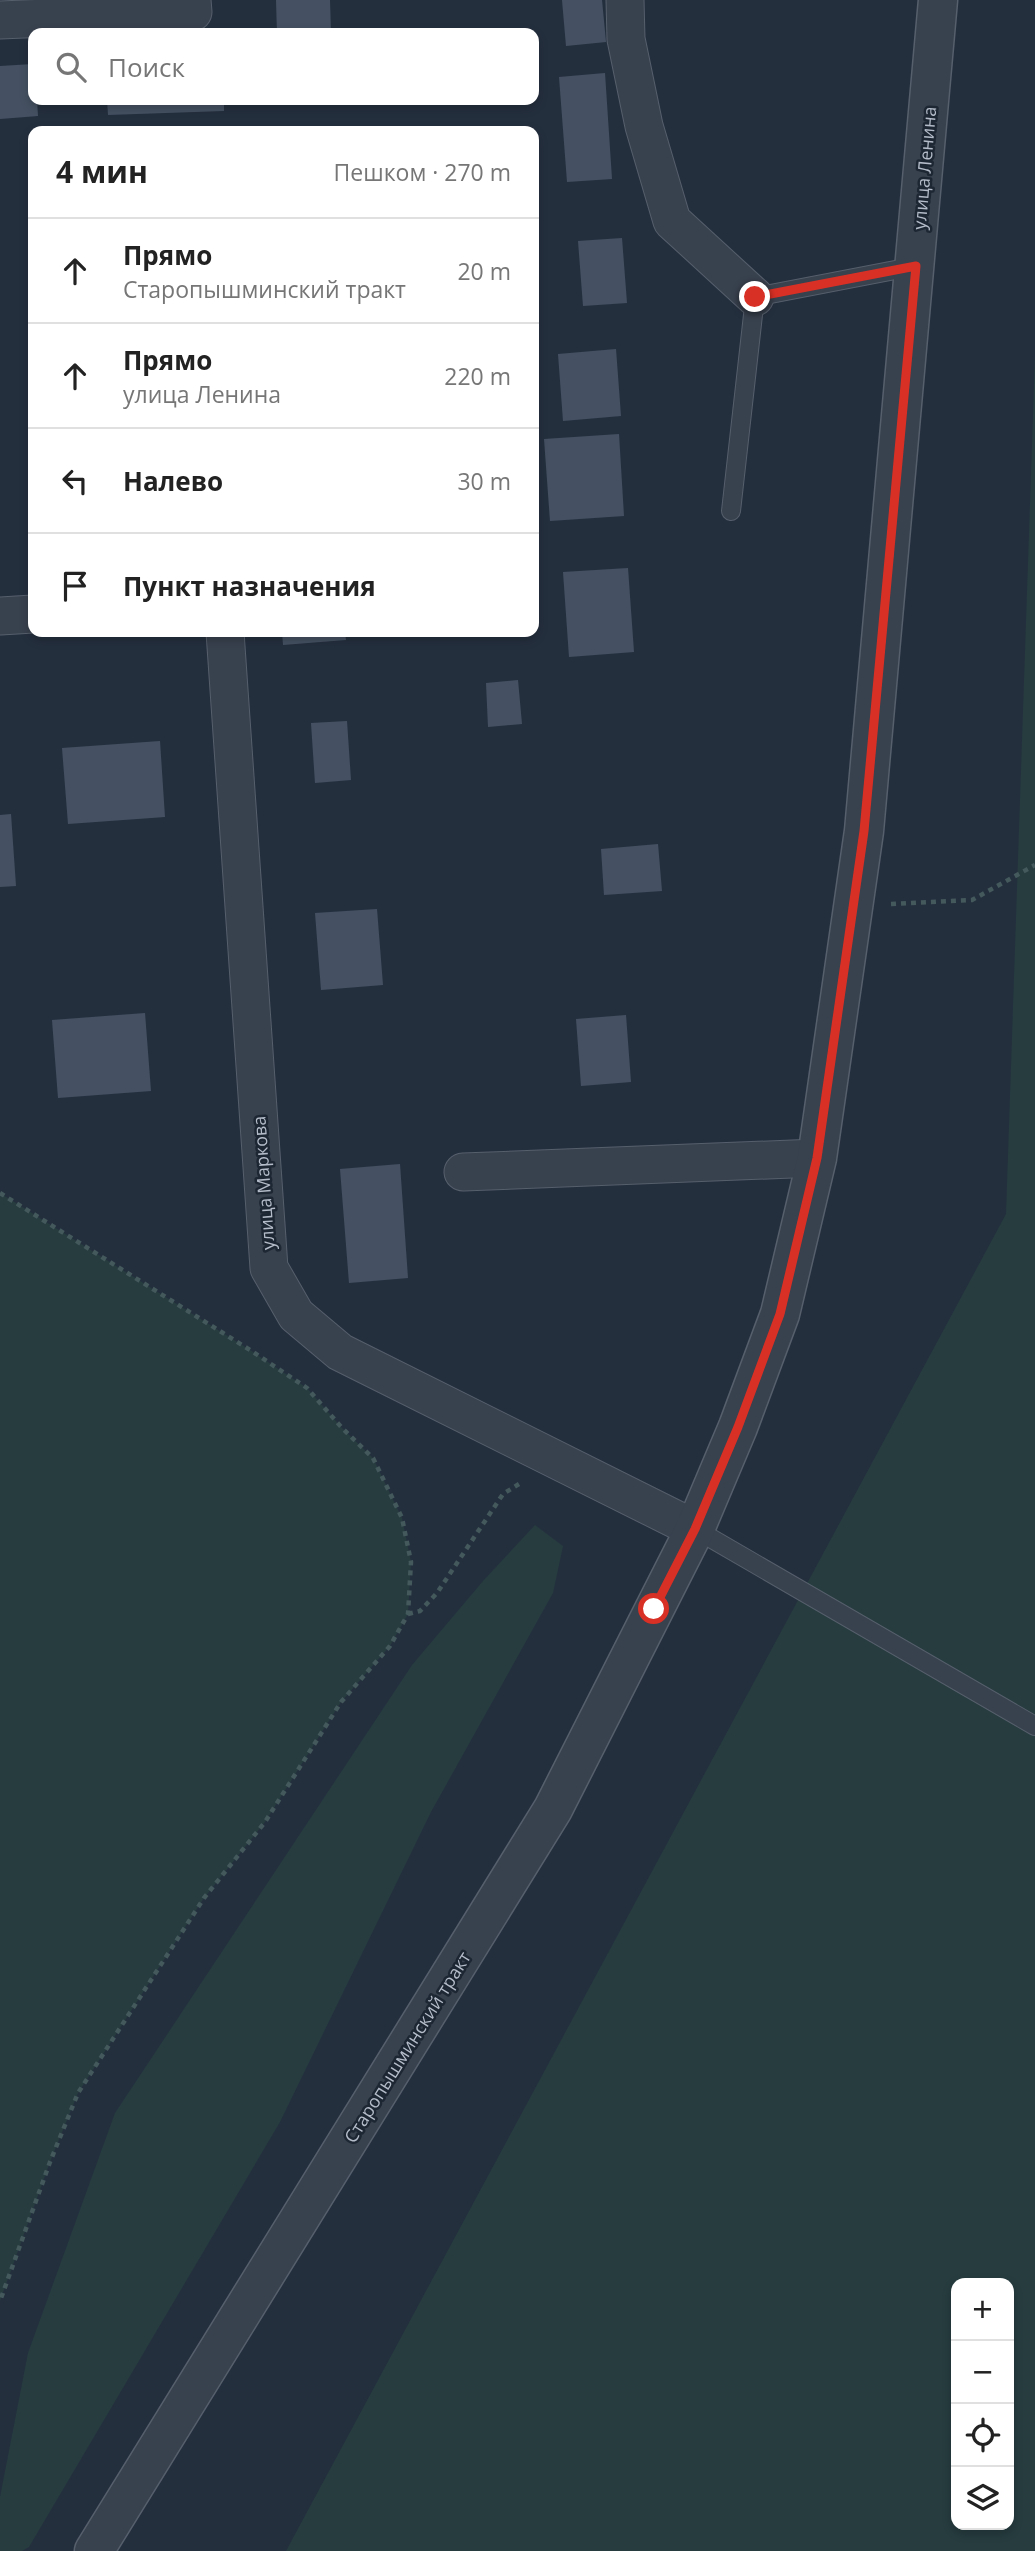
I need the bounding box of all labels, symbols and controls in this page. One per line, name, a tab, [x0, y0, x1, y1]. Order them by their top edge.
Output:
search box	[28, 28, 539, 105]
icon: search	[52, 48, 90, 86]
text: Поиск	[108, 49, 185, 85]
street label: улица Ленина	[907, 105, 941, 231]
text: 4 мин	[56, 151, 148, 192]
text: Пешком · 270 m	[334, 156, 511, 188]
text: Прямо	[123, 237, 212, 273]
icon: ahead	[56, 252, 94, 290]
text: 20 m	[457, 255, 511, 287]
text: Старопышминский тракт	[123, 273, 406, 305]
route end	[739, 281, 770, 312]
text: Прямо	[123, 342, 212, 378]
icon: ahead	[56, 357, 94, 395]
text: 220 m	[444, 360, 511, 392]
text: улица Ленина	[123, 378, 281, 410]
icon: left	[56, 462, 94, 500]
text: Налево	[123, 463, 223, 499]
text: 30 m	[457, 465, 511, 497]
icon: arrive	[56, 567, 94, 605]
text: Пункт назначения	[123, 568, 376, 604]
street label: улица Маркова	[246, 1115, 280, 1251]
route start	[638, 1593, 669, 1624]
street label: Старопышминский тракт	[338, 1946, 476, 2147]
map controls	[951, 2278, 1014, 2530]
button: +	[951, 2278, 1014, 2341]
button: −	[951, 2341, 1014, 2404]
button: locate	[951, 2404, 1014, 2467]
button: layers	[951, 2467, 1014, 2530]

